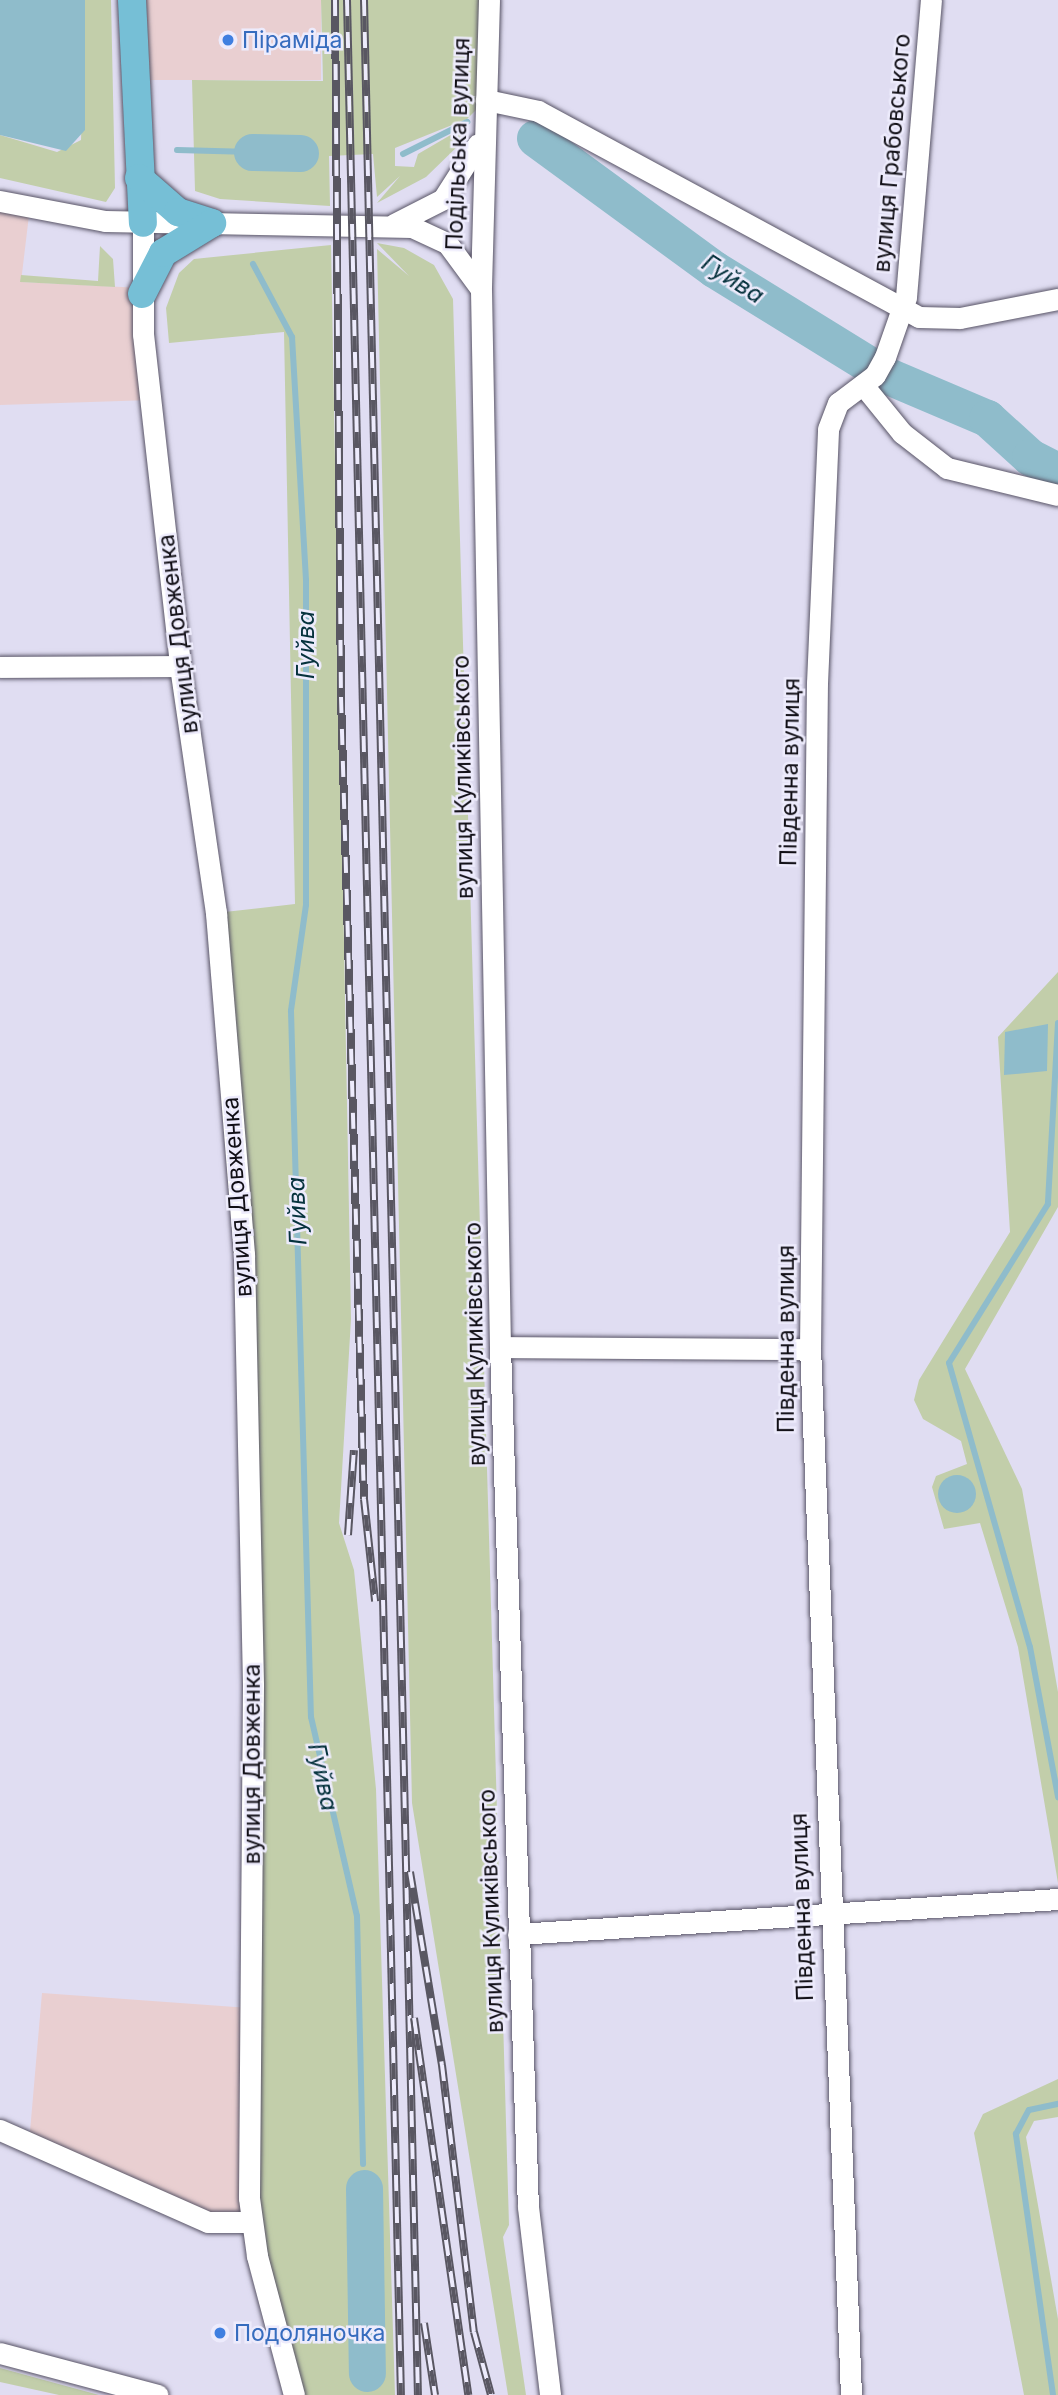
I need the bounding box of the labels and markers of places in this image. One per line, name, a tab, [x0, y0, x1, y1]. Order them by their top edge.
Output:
place label: Піраміда	[242, 26, 343, 54]
marker: Піраміда	[220, 32, 236, 48]
place label: Подоляночка	[234, 2319, 385, 2347]
marker: Подоляночка	[212, 2325, 228, 2341]

